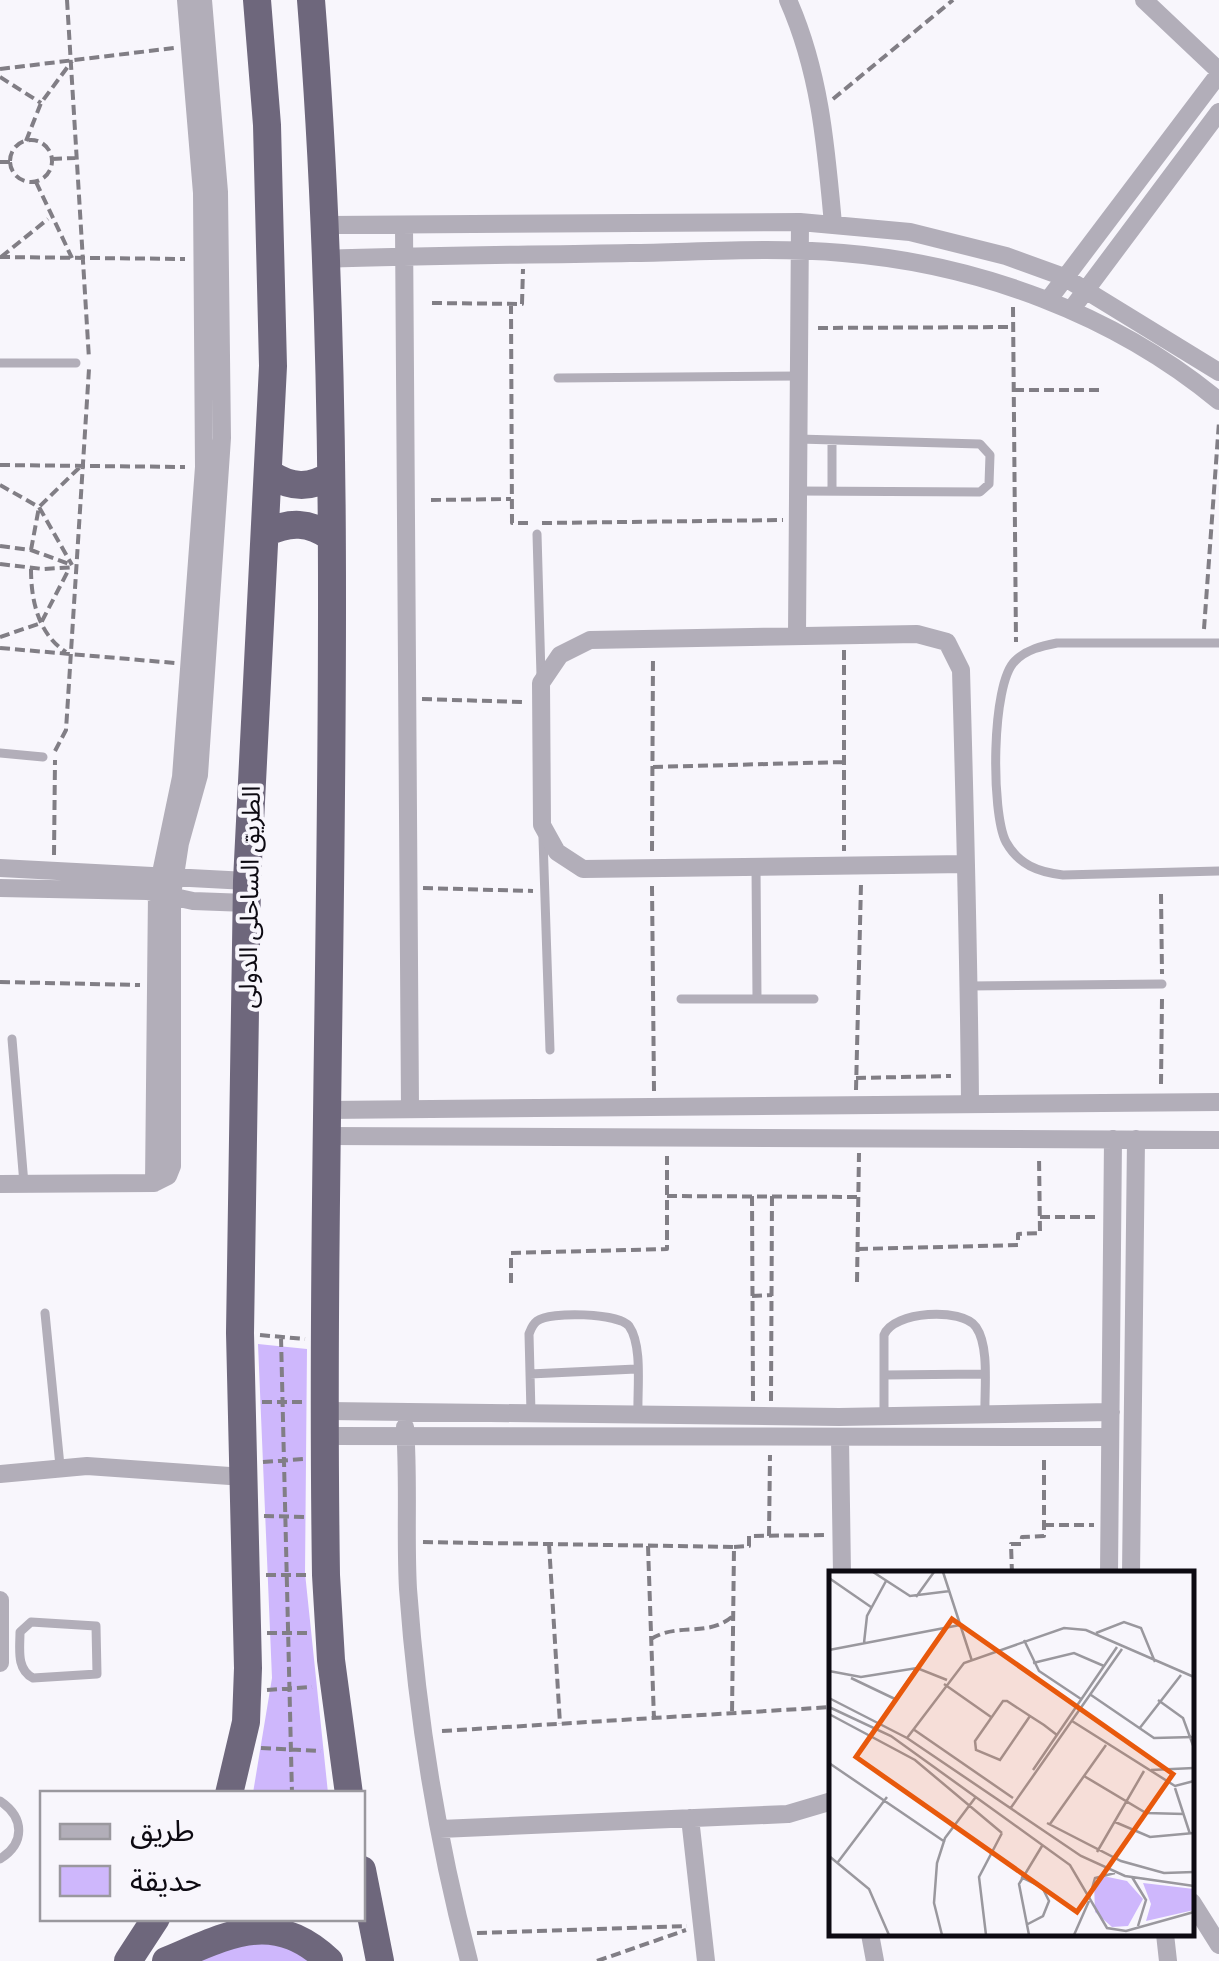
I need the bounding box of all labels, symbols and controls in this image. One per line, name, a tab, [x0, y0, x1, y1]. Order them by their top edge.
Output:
street label: الطريق الساحلى الدولى	[232, 785, 267, 1009]
inset map	[829, 1571, 1194, 1936]
legend	[40, 1791, 365, 1921]
text: طريق	[130, 1812, 195, 1849]
text: حديقة	[130, 1862, 202, 1899]

